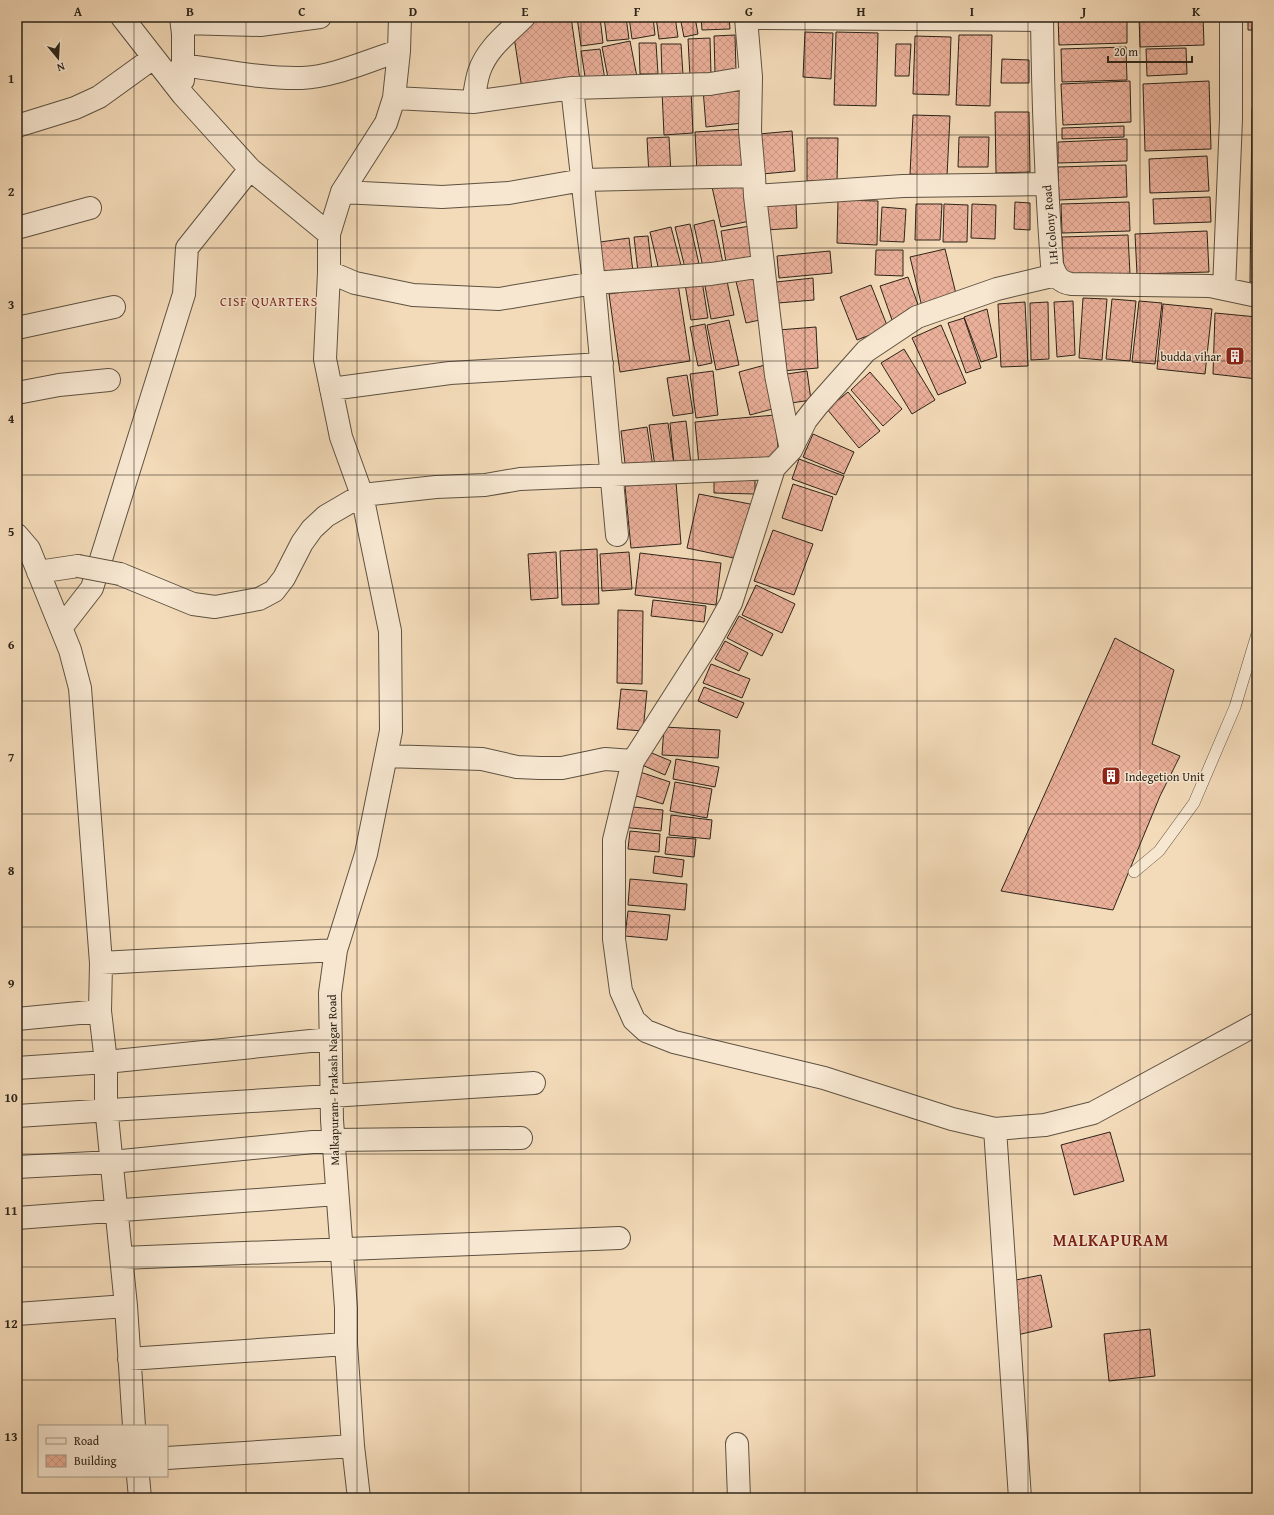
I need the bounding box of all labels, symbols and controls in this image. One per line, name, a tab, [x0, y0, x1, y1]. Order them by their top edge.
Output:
text: A	[74, 2, 83, 21]
text: B	[186, 2, 194, 21]
text: C	[298, 2, 306, 21]
text: D	[409, 2, 417, 21]
text: E	[522, 2, 529, 21]
text: F	[634, 2, 641, 21]
text: G	[745, 2, 753, 21]
text: H	[856, 2, 866, 21]
text: I	[970, 2, 974, 21]
text: J	[1080, 2, 1087, 21]
text: K	[1192, 2, 1201, 21]
north arrow	[38, 38, 78, 78]
scale bar	[1108, 38, 1192, 64]
text: 20 m	[1114, 43, 1138, 60]
text: N	[55, 59, 67, 76]
text: 1	[8, 69, 14, 88]
text: 2	[8, 182, 15, 201]
street label: I.H.Colony Road	[1038, 184, 1062, 266]
district label: CISF QUARTERS	[220, 292, 318, 311]
text: 3	[8, 295, 14, 314]
building icon: budda vihar	[1224, 345, 1246, 367]
place label: budda vihar	[1160, 348, 1221, 365]
text: 4	[8, 409, 15, 428]
text: 5	[8, 522, 15, 541]
text: 6	[8, 635, 15, 654]
text: 7	[8, 748, 15, 767]
building icon: Indegetion Unit	[1100, 765, 1122, 787]
place label: Indegetion Unit	[1125, 768, 1205, 785]
text: 8	[8, 861, 15, 880]
text: 9	[8, 974, 15, 993]
street label: Malkapuram- Prakash Nagar Road	[323, 994, 343, 1166]
text: 10	[4, 1088, 18, 1107]
text: 11	[4, 1201, 18, 1220]
district label: MALKAPURAM	[1053, 1228, 1169, 1252]
text: 12	[4, 1314, 18, 1333]
legend	[38, 1425, 168, 1477]
text: 13	[4, 1427, 18, 1446]
text: Road	[74, 1432, 100, 1449]
text: Building	[74, 1452, 117, 1469]

